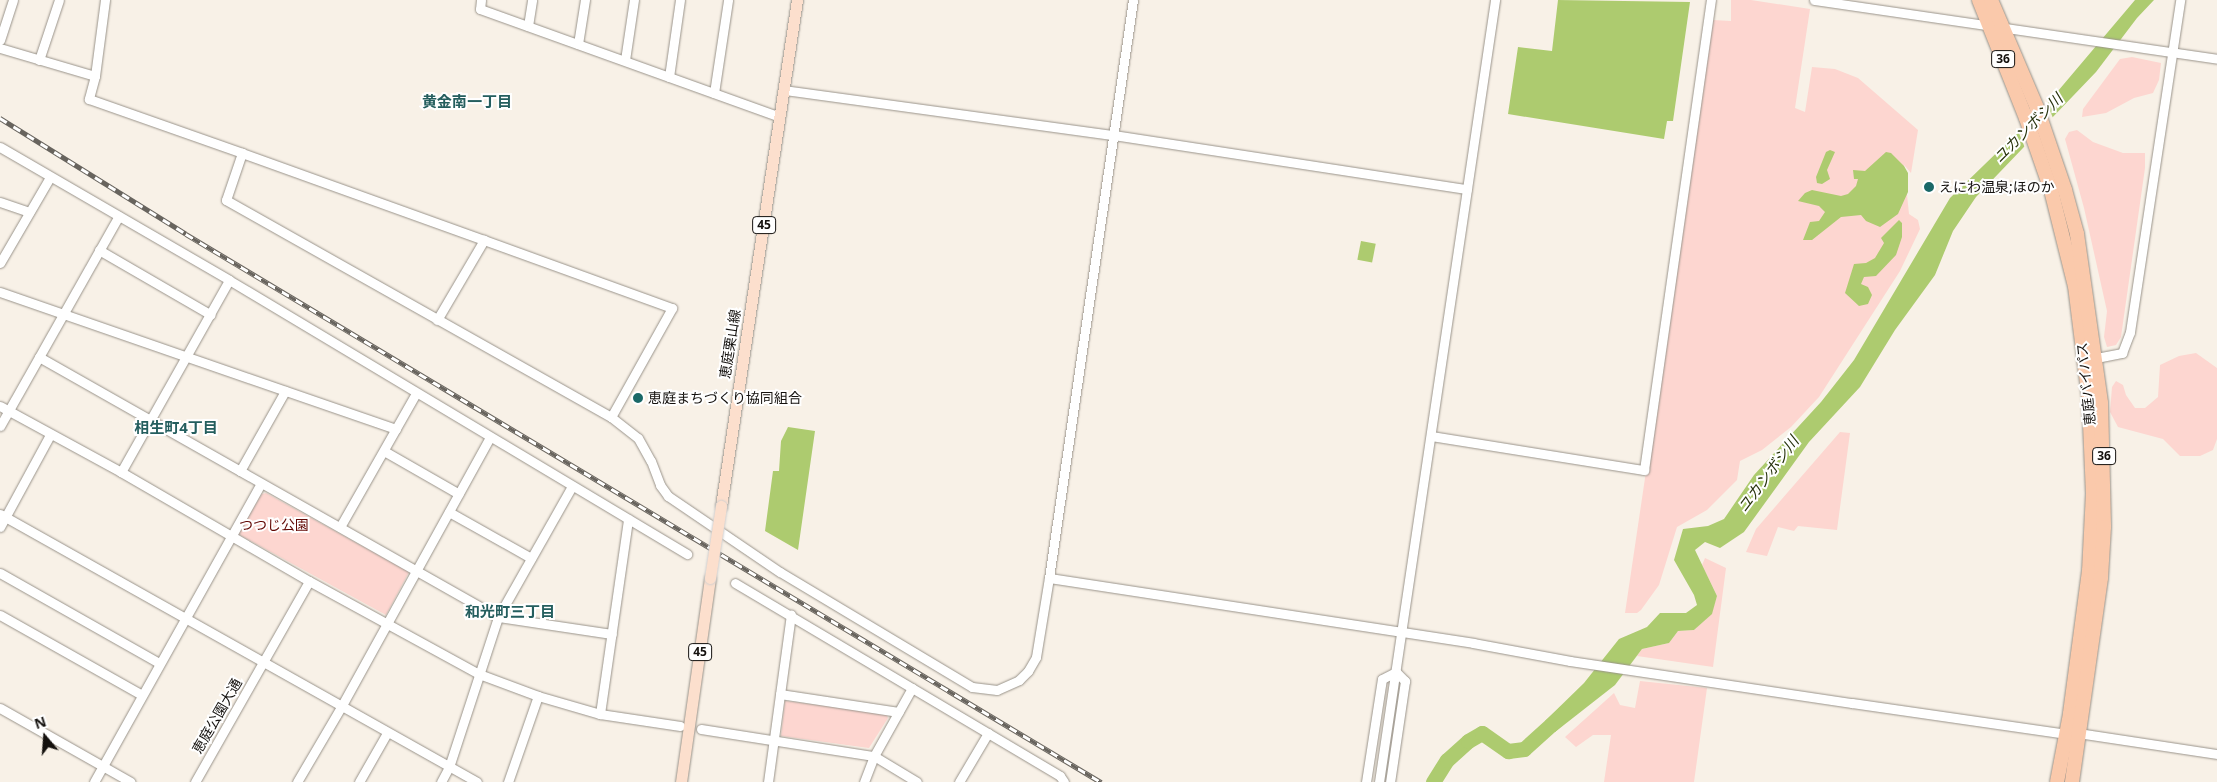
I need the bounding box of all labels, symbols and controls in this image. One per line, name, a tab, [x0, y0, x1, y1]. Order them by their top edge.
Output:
road number: 36	[1990, 50, 2016, 68]
water label: ユカンボシ川	[1990, 90, 2066, 166]
district label: 黄金南一丁目	[422, 93, 512, 111]
place label: えにわ温泉;ほのか	[1939, 179, 2055, 195]
marker: えにわ温泉;ほのか	[1923, 181, 1935, 193]
road number: 45	[752, 216, 776, 234]
street label: 恵庭栗山線	[716, 308, 744, 380]
street label: 恵庭バイパス	[2073, 341, 2099, 427]
place label: 恵庭まちづくり協同組合	[648, 390, 802, 406]
marker: 恵庭まちづくり協同組合	[632, 392, 644, 404]
district label: 相生町4丁目	[134, 419, 218, 437]
water label: ユカンボシ川	[1734, 433, 1802, 515]
road number: 36	[2092, 446, 2116, 466]
park label: つつじ公園	[239, 517, 309, 533]
district label: 和光町三丁目	[465, 603, 555, 621]
road number: 45	[688, 642, 712, 662]
street label: 恵庭公園大通	[189, 675, 245, 757]
text: N	[32, 711, 49, 733]
north arrow	[20, 712, 70, 762]

